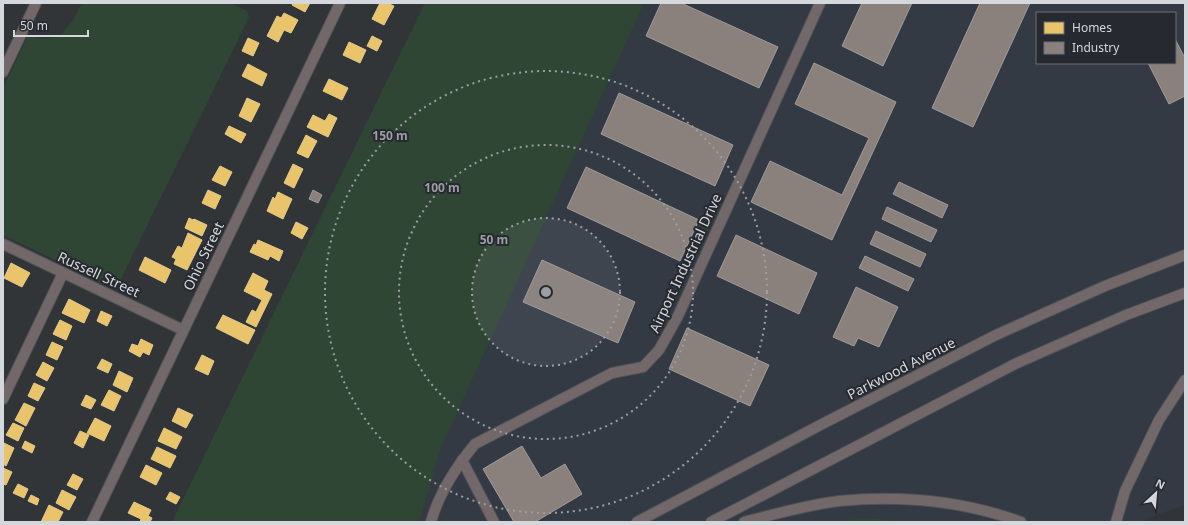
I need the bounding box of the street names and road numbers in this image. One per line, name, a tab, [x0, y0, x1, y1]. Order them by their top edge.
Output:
street label: Airport Industrial Drive	[644, 190, 726, 336]
street label: Ohio Street	[178, 218, 228, 294]
street label: Russell Street	[55, 247, 143, 301]
street label: Parkwood Avenue	[844, 332, 958, 403]

